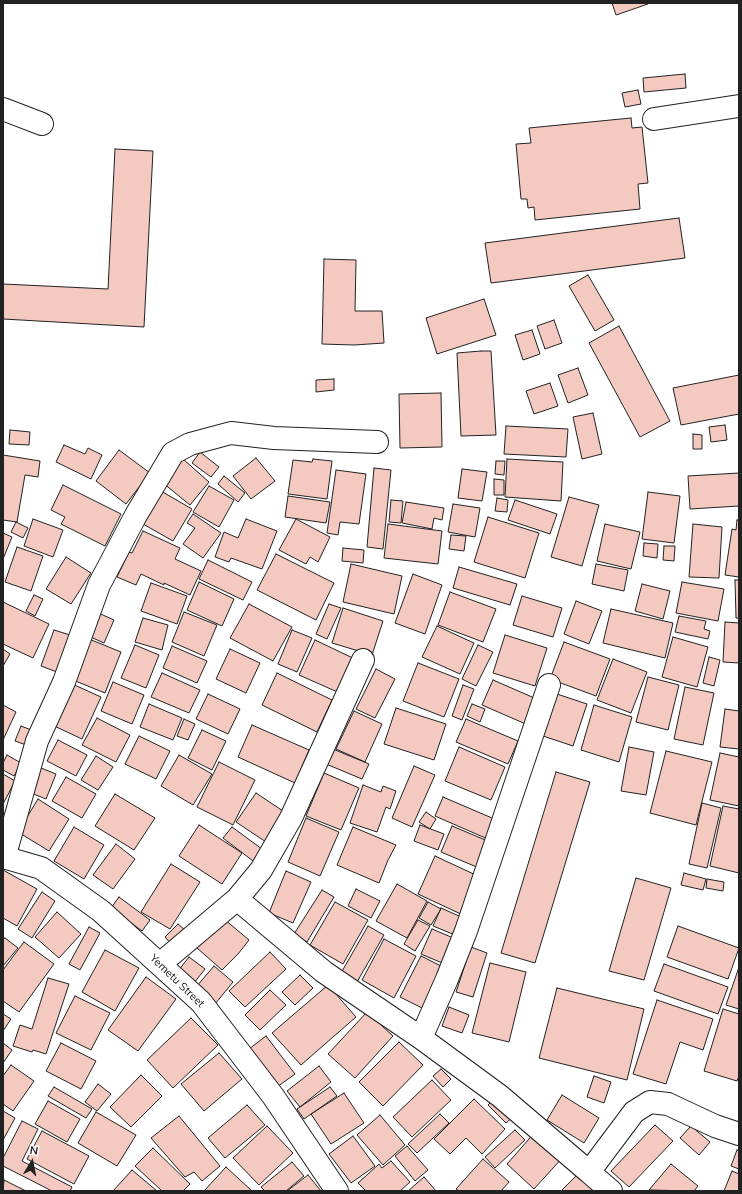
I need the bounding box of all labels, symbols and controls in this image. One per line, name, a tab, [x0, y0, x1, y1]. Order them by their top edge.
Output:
street label: Yemetu Street	[147, 952, 207, 1010]
north arrow	[12, 1142, 52, 1182]
text: N	[29, 1143, 39, 1158]

